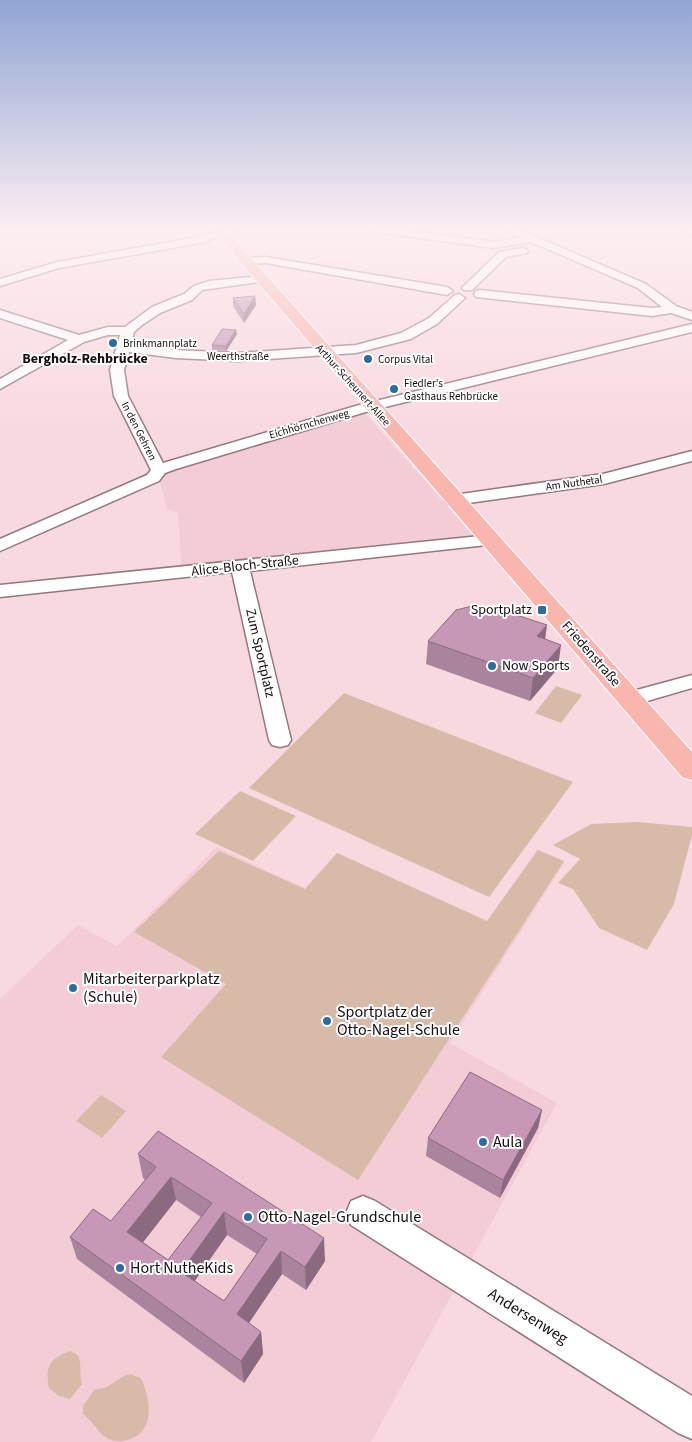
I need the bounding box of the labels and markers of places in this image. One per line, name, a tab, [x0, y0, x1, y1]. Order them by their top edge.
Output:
place label: Brinkmannplatz	[123, 336, 197, 351]
marker: Brinkmannplatz	[107, 337, 119, 349]
place label: Corpus Vital	[378, 352, 433, 367]
marker: Corpus Vital	[362, 353, 374, 365]
place label: Fiedler's Gasthaus Rehbrücke	[404, 376, 498, 404]
marker: Fiedler's Gasthaus Rehbrücke	[388, 383, 400, 395]
place label: Sportplatz	[471, 600, 532, 620]
marker: Sportplatz	[536, 604, 548, 616]
place label: Now Sports	[502, 656, 570, 676]
marker: Now Sports	[486, 660, 498, 672]
place label: Mitarbeiterparkplatz (Schule)	[83, 968, 220, 1008]
marker: Mitarbeiterparkplatz (Schule)	[67, 982, 79, 994]
place label: Sportplatz der Otto-Nagel-Schule	[337, 1001, 460, 1041]
marker: Sportplatz der Otto-Nagel-Schule	[321, 1015, 333, 1027]
place label: Aula	[493, 1131, 522, 1153]
marker: Aula	[477, 1136, 489, 1148]
place label: Otto-Nagel-Grundschule	[258, 1206, 421, 1228]
marker: Otto-Nagel-Grundschule	[242, 1211, 254, 1223]
place label: Hort NutheKids	[130, 1257, 233, 1279]
marker: Hort NutheKids	[114, 1262, 126, 1274]

